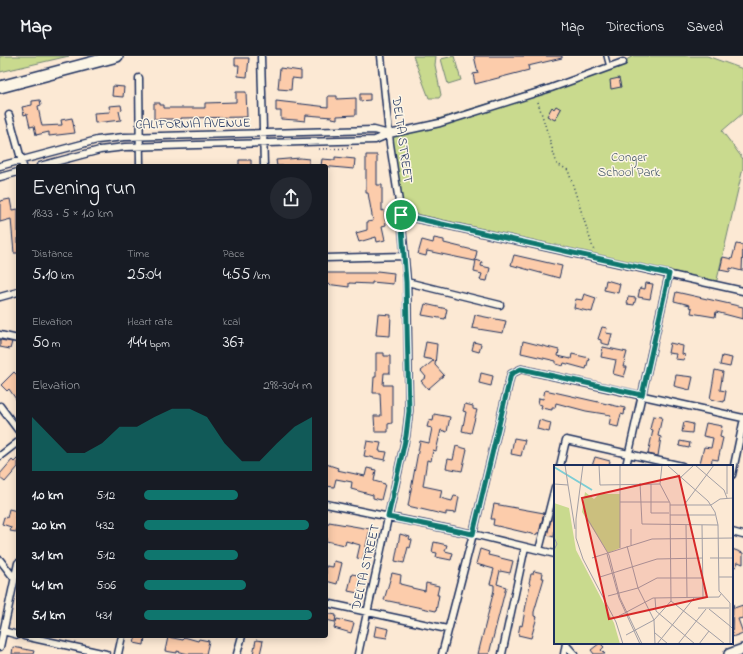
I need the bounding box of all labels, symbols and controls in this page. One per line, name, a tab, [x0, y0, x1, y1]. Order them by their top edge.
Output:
text: Map	[20, 14, 52, 41]
text: Map	[561, 17, 584, 38]
text: Directions	[606, 17, 664, 38]
text: Saved	[686, 17, 723, 38]
street label: DELTA STREET	[386, 95, 418, 185]
street label: CALIFORNIA AVENUE	[135, 113, 251, 135]
park label: Conger School Park	[598, 148, 660, 182]
text: Evening run	[32, 173, 136, 205]
button: share	[270, 177, 312, 219]
pin	[384, 198, 418, 232]
text: 18:33 · 5 × 1.0 km	[32, 204, 113, 223]
icon: arrive	[390, 204, 412, 226]
text: Distance	[32, 246, 73, 262]
text: Time	[127, 246, 149, 262]
text: Pace	[223, 246, 244, 262]
text: 5.10	[32, 262, 58, 287]
text: 25:04	[127, 262, 161, 287]
text: 4:55	[223, 262, 251, 287]
text: km	[58, 268, 74, 284]
text: /km	[251, 268, 270, 284]
text: Elevation	[32, 314, 72, 330]
text: Heart rate	[127, 314, 172, 330]
text: kcal	[223, 314, 240, 330]
text: 50	[32, 330, 49, 355]
text: 144	[127, 330, 147, 355]
text: 367	[223, 330, 244, 355]
text: m	[49, 336, 60, 352]
text: bpm	[147, 336, 170, 352]
text: Elevation	[32, 376, 80, 395]
text: 298–304 m	[263, 376, 312, 395]
inset map	[554, 465, 733, 644]
text: 1.0 km	[32, 486, 63, 505]
text: 5:12	[96, 486, 115, 505]
text: 2.0 km	[32, 516, 66, 535]
text: 4:32	[96, 516, 114, 535]
street label: DELTA STREET	[347, 522, 385, 613]
text: 3.1 km	[32, 546, 63, 565]
text: 5:12	[96, 546, 115, 565]
text: 4.1 km	[32, 576, 63, 595]
text: 5:06	[96, 576, 116, 595]
text: 5.1 km	[32, 606, 65, 625]
text: 4:31	[96, 606, 112, 625]

